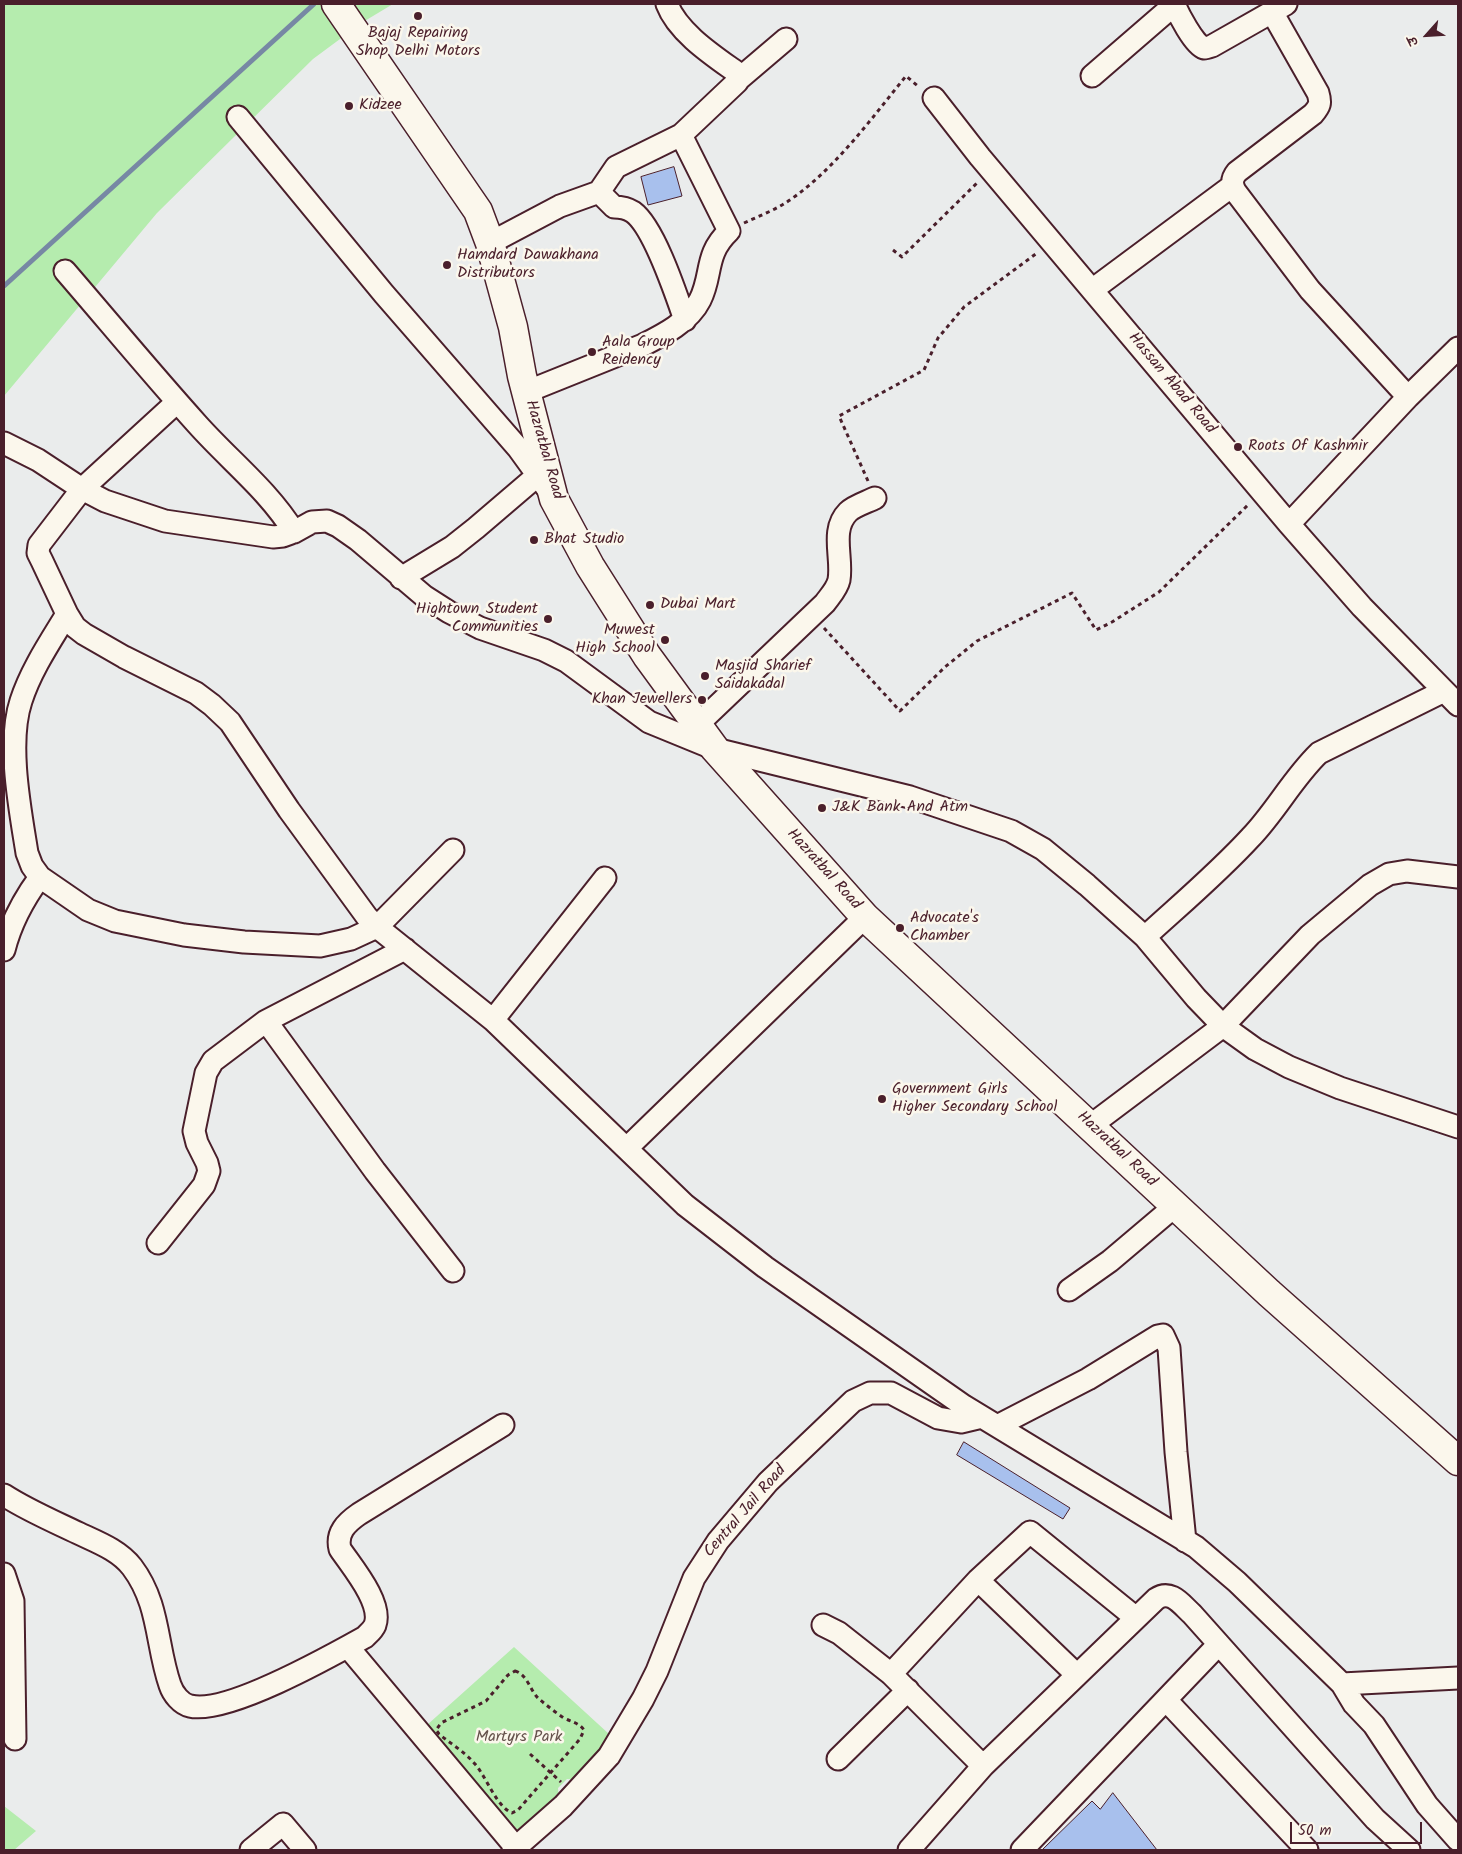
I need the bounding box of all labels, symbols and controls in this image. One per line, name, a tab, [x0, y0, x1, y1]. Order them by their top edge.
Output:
marker: Bajaj Repairing Shop Delhi Motors	[412, 10, 424, 22]
north arrow	[1402, 10, 1452, 60]
place label: Bajaj Repairing Shop Delhi Motors	[356, 24, 480, 62]
text: उ	[1402, 33, 1425, 50]
place label: Kidzee	[359, 96, 402, 116]
marker: Kidzee	[343, 100, 355, 112]
place label: Hamdard Dawakhana Distributors	[457, 246, 599, 284]
marker: Hamdard Dawakhana Distributors	[441, 259, 453, 271]
street label: Hassan Abad Road	[1123, 329, 1219, 439]
place label: Aala Group Reidency	[602, 333, 675, 371]
marker: Aala Group Reidency	[586, 346, 598, 358]
street label: Hazratbal Road	[520, 398, 566, 502]
place label: Roots Of Kashmir	[1248, 437, 1368, 457]
marker: Roots Of Kashmir	[1232, 441, 1244, 453]
place label: Bhat Studio	[544, 530, 624, 550]
marker: Bhat Studio	[528, 534, 540, 546]
place label: Dubai Mart	[660, 595, 736, 615]
marker: Dubai Mart	[644, 599, 656, 611]
place label: Hightown Student Communities	[416, 600, 538, 638]
marker: Hightown Student Communities	[542, 613, 554, 625]
place label: Muwest High School	[575, 621, 655, 659]
marker: Muwest High School	[659, 634, 671, 646]
place label: Masjid Sharief Saidakadal	[715, 657, 811, 695]
marker: Masjid Sharief Saidakadal	[699, 670, 711, 682]
place label: Khan Jewellers	[592, 690, 692, 710]
marker: Khan Jewellers	[696, 694, 708, 706]
place label: J&K Bank And Atm	[832, 798, 968, 818]
marker: J&K Bank And Atm	[816, 802, 828, 814]
street label: Hazratbal Road	[782, 825, 864, 915]
place label: Advocate's Chamber	[910, 909, 979, 947]
marker: Advocate's Chamber	[894, 922, 906, 934]
place label: Government Girls Higher Secondary School	[892, 1080, 1058, 1118]
marker: Government Girls Higher Secondary School	[876, 1093, 888, 1105]
street label: Hazratbal Road	[1072, 1108, 1160, 1192]
street label: Central Jail Road	[701, 1462, 791, 1562]
park label: Martyrs Park	[476, 1728, 562, 1748]
scale bar	[1292, 1812, 1424, 1844]
text: 50 m	[1298, 1819, 1332, 1843]

